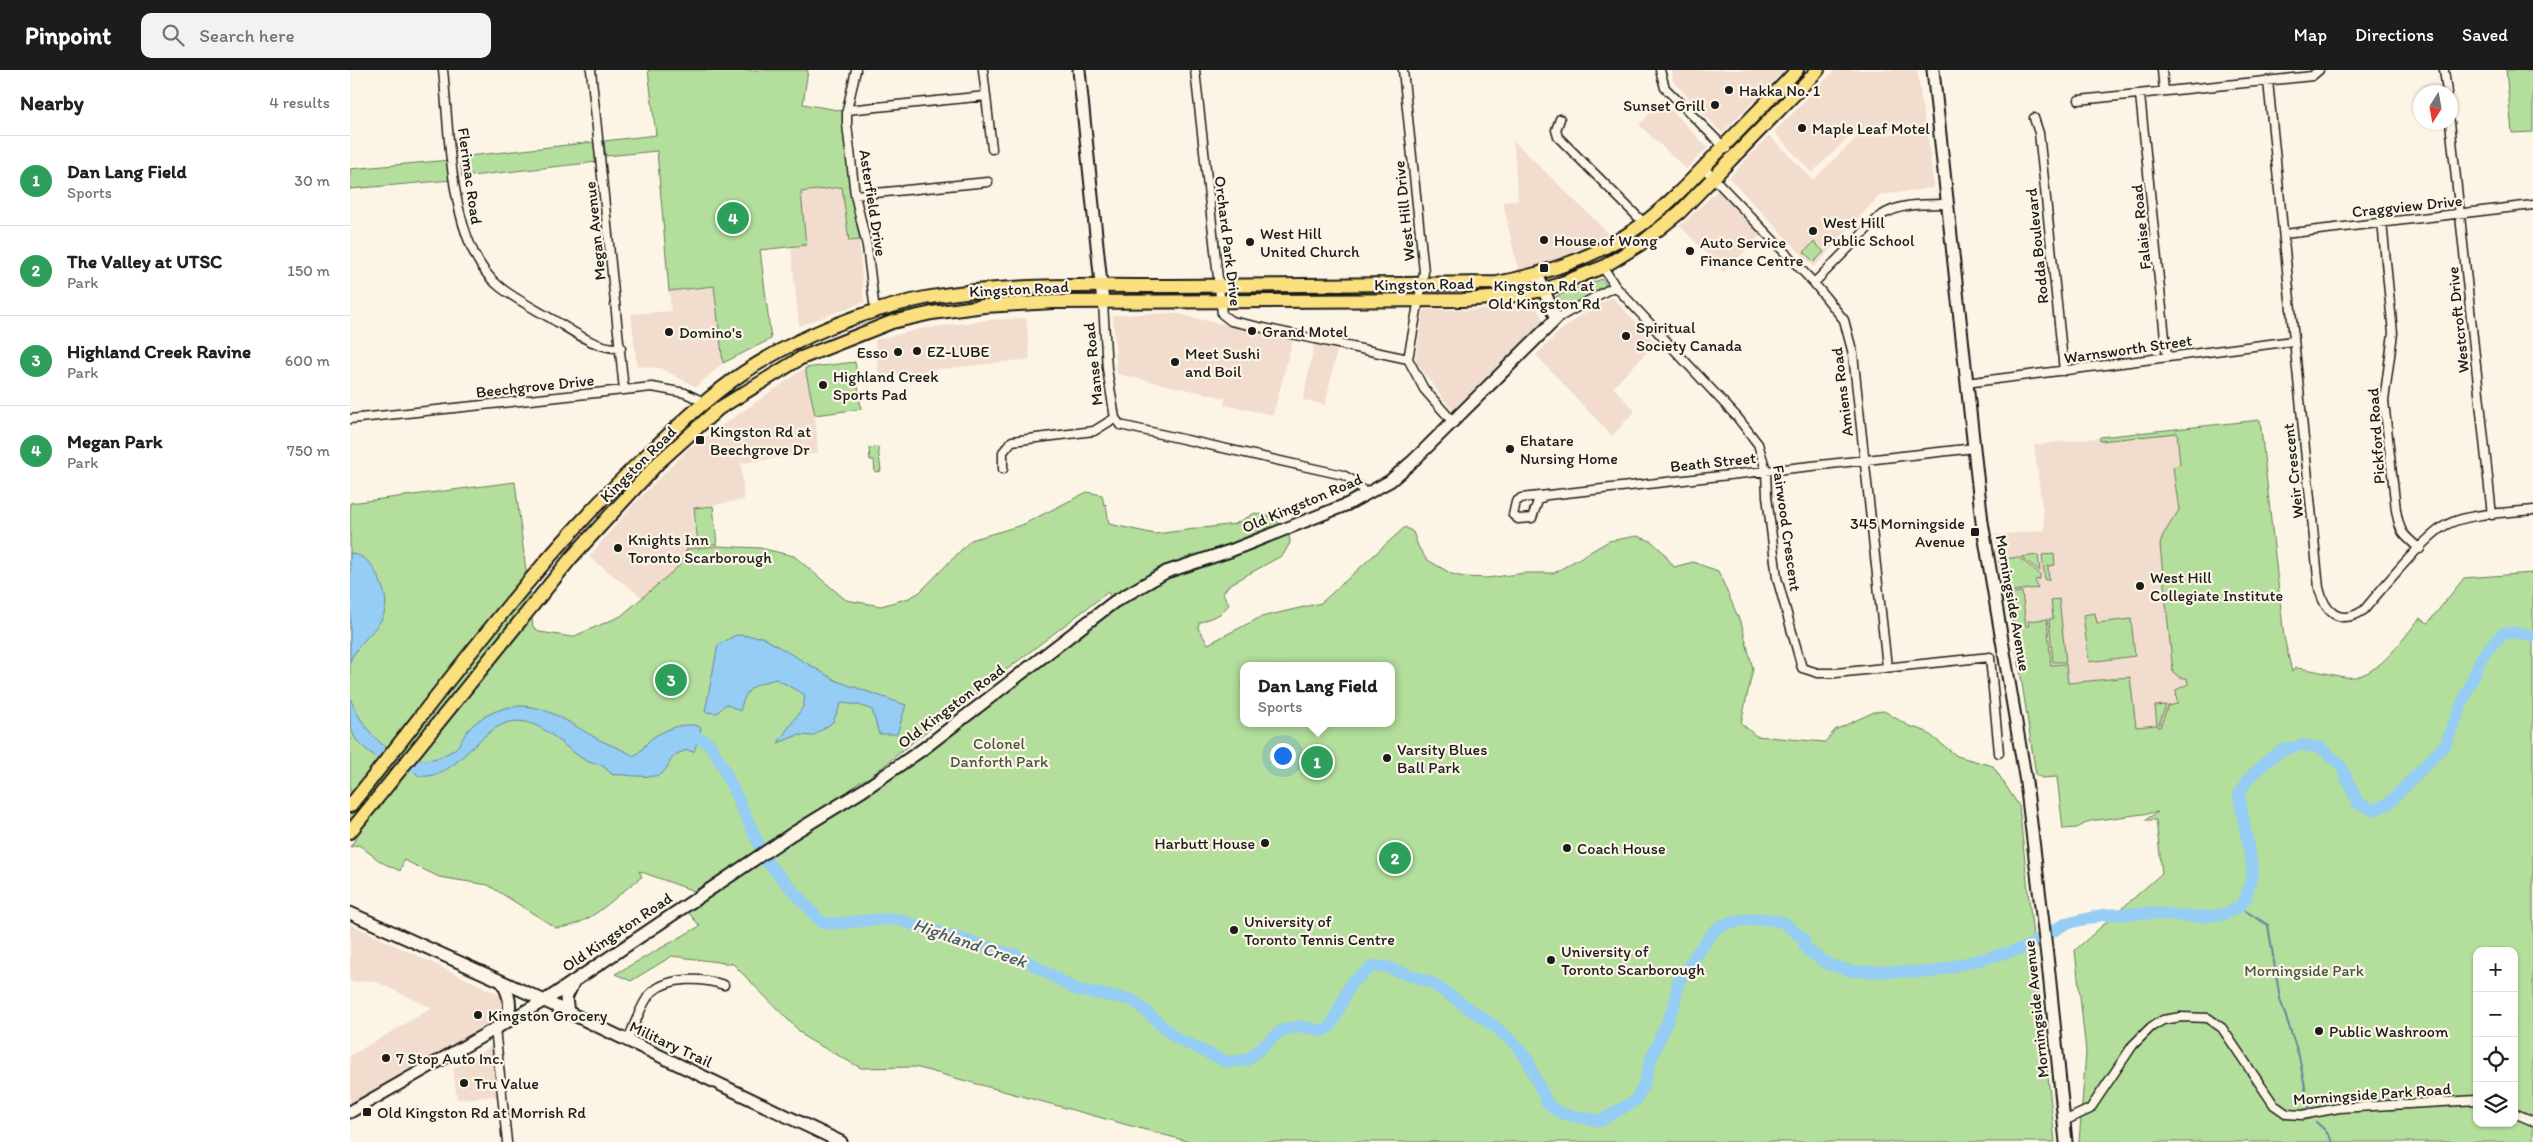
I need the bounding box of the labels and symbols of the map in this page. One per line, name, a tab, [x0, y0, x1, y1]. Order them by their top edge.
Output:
place label: Hakka No. 1	[1739, 81, 1821, 100]
marker: Hakka No. 1	[1723, 84, 1735, 96]
north arrow	[2413, 85, 2458, 130]
place label: Sunset Grill	[1623, 96, 1705, 115]
marker: Sunset Grill	[1709, 99, 1721, 111]
place label: Maple Leaf Motel	[1812, 119, 1930, 138]
marker: Maple Leaf Motel	[1796, 122, 1808, 134]
street label: Flerimac Road	[454, 126, 486, 226]
street label: Asterfield Drive	[855, 148, 891, 258]
street label: West Hill Drive	[1389, 160, 1419, 262]
street label: Orchard Park Drive	[1211, 175, 1245, 307]
street label: Megan Avenue	[580, 181, 610, 281]
street label: Falaise Road	[2127, 183, 2155, 271]
street label: Rodda Boulevard	[2021, 187, 2053, 305]
street label: Craggview Drive	[2351, 191, 2463, 221]
pin: 4	[717, 199, 749, 237]
place label: West Hill Public School	[1823, 213, 1915, 250]
place label: West Hill United Church	[1260, 224, 1360, 261]
marker: West Hill Public School	[1807, 225, 1819, 237]
place label: House of Wong	[1554, 231, 1658, 250]
place label: Auto Service Finance Centre	[1700, 233, 1803, 270]
marker: House of Wong	[1538, 234, 1550, 246]
marker: West Hill United Church	[1244, 236, 1256, 248]
marker: Auto Service Finance Centre	[1684, 245, 1696, 257]
marker: Kingston Rd at Old Kingston Rd	[1538, 262, 1550, 274]
street label: Westcroft Drive	[2443, 266, 2473, 374]
street label: Kingston Road	[1374, 274, 1474, 294]
place label: Kingston Rd at Old Kingston Rd	[1488, 276, 1600, 313]
street label: Kingston Road	[969, 277, 1070, 301]
place label: Spiritual Society Canada	[1636, 318, 1743, 355]
street label: Manse Road	[1079, 321, 1107, 406]
place label: Grand Motel	[1262, 322, 1348, 341]
place label: Domino's	[679, 323, 742, 342]
marker: Grand Motel	[1246, 325, 1258, 337]
marker: Domino's	[663, 326, 675, 338]
marker: Spiritual Society Canada	[1620, 330, 1632, 342]
street label: Warnsworth Street	[2063, 331, 2193, 367]
place label: EZ-LUBE	[927, 342, 990, 361]
place label: Esso	[857, 343, 888, 362]
place label: Meet Sushi and Boil	[1185, 344, 1260, 381]
marker: EZ-LUBE	[911, 345, 923, 357]
marker: Esso	[892, 346, 904, 358]
street label: Amiens Road	[1827, 346, 1857, 438]
marker: Meet Sushi and Boil	[1169, 356, 1181, 368]
place label: Highland Creek Sports Pad	[833, 367, 939, 404]
street label: Beechgrove Drive	[475, 370, 595, 402]
marker: Highland Creek Sports Pad	[817, 379, 829, 391]
street label: Pickford Road	[2363, 387, 2389, 485]
street label: Kingston Road	[596, 422, 680, 506]
place label: Kingston Rd at Beechgrove Dr	[710, 422, 811, 459]
street label: Weir Crescent	[2279, 422, 2307, 520]
place label: Ehatare Nursing Home	[1520, 431, 1618, 468]
marker: Kingston Rd at Beechgrove Dr	[694, 434, 706, 446]
marker: Ehatare Nursing Home	[1504, 443, 1516, 455]
street label: Beath Street	[1669, 448, 1757, 476]
street label: Fairwood Crescent	[1769, 464, 1805, 592]
street label: Old Kingston Road	[1239, 469, 1365, 537]
place label: 345 Morningside Avenue	[1850, 514, 1965, 551]
marker: 345 Morningside Avenue	[1969, 526, 1981, 538]
place label: Knights Inn Toronto Scarborough	[628, 530, 772, 567]
street label: Morningside Avenue	[1992, 533, 2034, 673]
marker: Knights Inn Toronto Scarborough	[612, 542, 624, 554]
place label: West Hill Collegiate Institute	[2150, 568, 2283, 605]
marker: West Hill Collegiate Institute	[2134, 580, 2146, 592]
street label: Old Kingston Road	[894, 659, 1008, 752]
pin: 3	[655, 661, 687, 699]
park label: Colonel Danforth Park	[950, 734, 1049, 771]
place label: Varsity Blues Ball Park	[1397, 740, 1487, 777]
your location	[1270, 743, 1296, 769]
pin: 1	[1301, 743, 1333, 781]
marker: Varsity Blues Ball Park	[1381, 752, 1393, 764]
place label: Harbutt House	[1154, 834, 1255, 853]
marker: Harbutt House	[1259, 837, 1271, 849]
pin: 2	[1379, 839, 1411, 877]
place label: Coach House	[1577, 839, 1665, 858]
marker: Coach House	[1561, 842, 1573, 854]
street label: Old Kingston Road	[558, 888, 676, 976]
place label: University of Toronto Tennis Centre	[1244, 912, 1395, 949]
water label: Highland Creek	[910, 913, 1031, 973]
marker: University of Toronto Tennis Centre	[1228, 924, 1240, 936]
street label: Morningside Avenue	[2019, 939, 2053, 1079]
place label: University of Toronto Scarborough	[1561, 942, 1705, 979]
marker: University of Toronto Scarborough	[1545, 954, 1557, 966]
park label: Morningside Park	[2244, 961, 2364, 980]
place label: Kingston Grocery	[488, 1006, 608, 1025]
marker: Kingston Grocery	[472, 1009, 484, 1021]
street label: Military Trail	[627, 1017, 716, 1072]
place label: Public Washroom	[2329, 1022, 2449, 1041]
marker: Public Washroom	[2313, 1025, 2325, 1037]
place label: 7 Stop Auto Inc.	[396, 1049, 503, 1068]
marker: 7 Stop Auto Inc.	[380, 1052, 392, 1064]
place label: Tru Value	[474, 1074, 539, 1093]
marker: Tru Value	[458, 1077, 470, 1089]
street label: Morningside Park Road	[2292, 1079, 2452, 1109]
place label: Old Kingston Rd at Morrish Rd	[377, 1103, 586, 1122]
marker: Old Kingston Rd at Morrish Rd	[361, 1106, 373, 1118]

